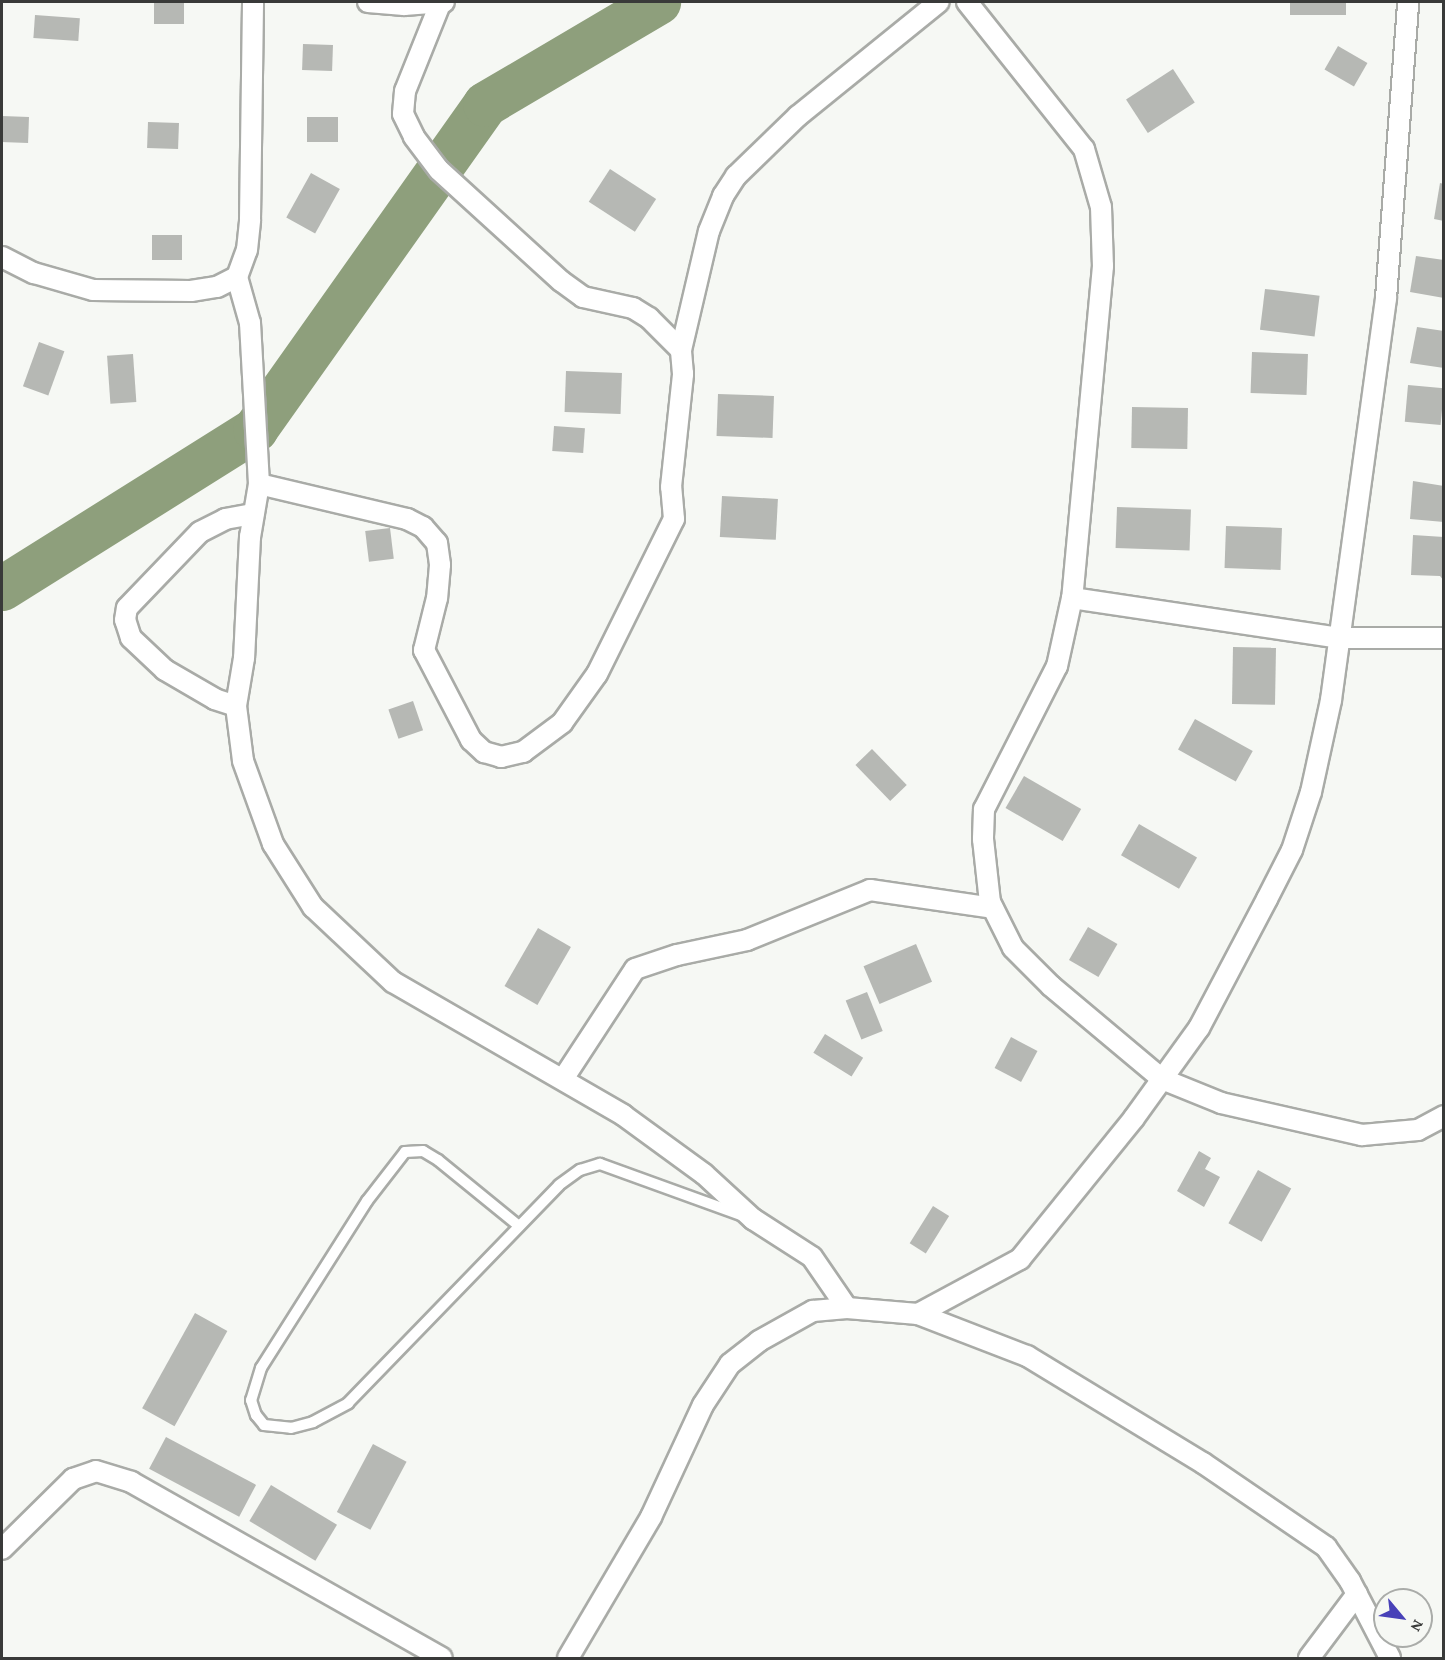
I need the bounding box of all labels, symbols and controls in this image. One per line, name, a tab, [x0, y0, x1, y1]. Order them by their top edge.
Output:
north arrow	[1373, 1588, 1433, 1648]
text: N	[1407, 1617, 1428, 1635]

